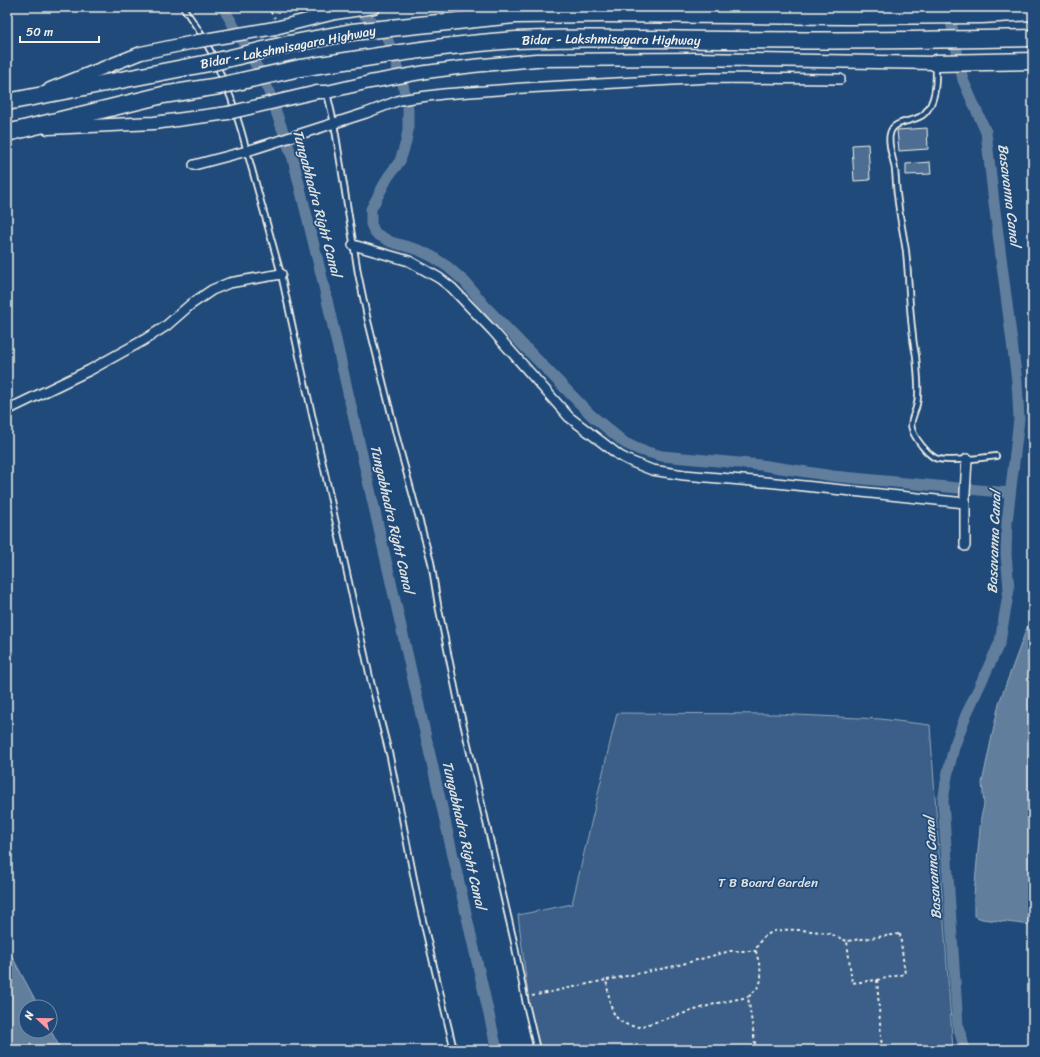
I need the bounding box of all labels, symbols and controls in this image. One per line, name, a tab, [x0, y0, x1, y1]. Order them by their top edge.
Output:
scale bar	[20, 18, 99, 44]
street label: Bidar - Lakshmisagara Highway	[198, 19, 378, 75]
text: 50 m	[26, 21, 53, 43]
street label: Bidar - Lakshmisagara Highway	[521, 27, 701, 51]
water label: Tungabhadra Right Canal	[285, 127, 349, 282]
water label: Basavanna Canal	[990, 142, 1028, 251]
water label: Tungabhadra Right Canal	[363, 442, 422, 599]
water label: Basavanna Canal	[980, 487, 1008, 594]
water label: Tungabhadra Right Canal	[435, 758, 494, 915]
water label: Basavanna Canal	[917, 813, 949, 920]
park label: T B Board Garden	[718, 871, 818, 894]
north arrow	[18, 999, 58, 1039]
text: N	[19, 1008, 40, 1023]

